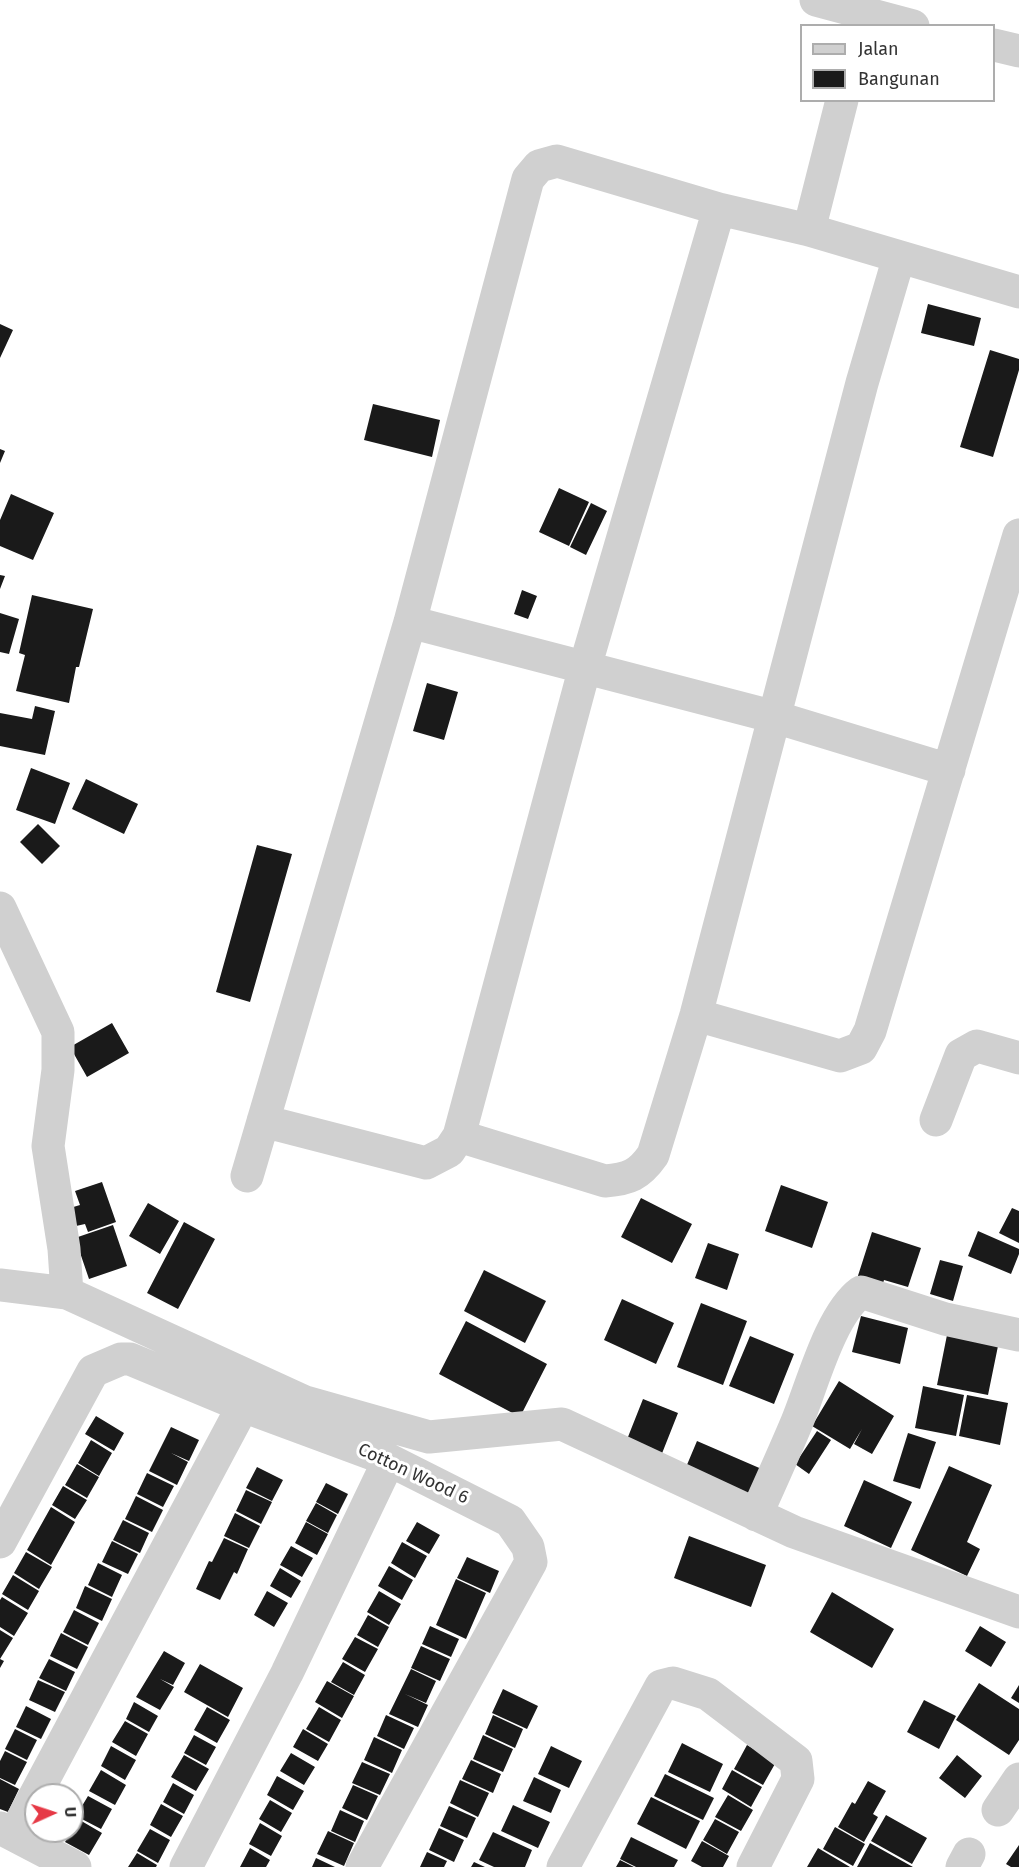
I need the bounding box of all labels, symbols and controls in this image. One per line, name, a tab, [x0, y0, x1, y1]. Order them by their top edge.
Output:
legend	[800, 24, 995, 102]
text: Jalan	[858, 38, 899, 60]
text: Bangunan	[858, 68, 940, 90]
street label: Cotton Wood 6	[354, 1439, 472, 1509]
north arrow	[24, 1783, 84, 1843]
text: U	[61, 1806, 80, 1818]

